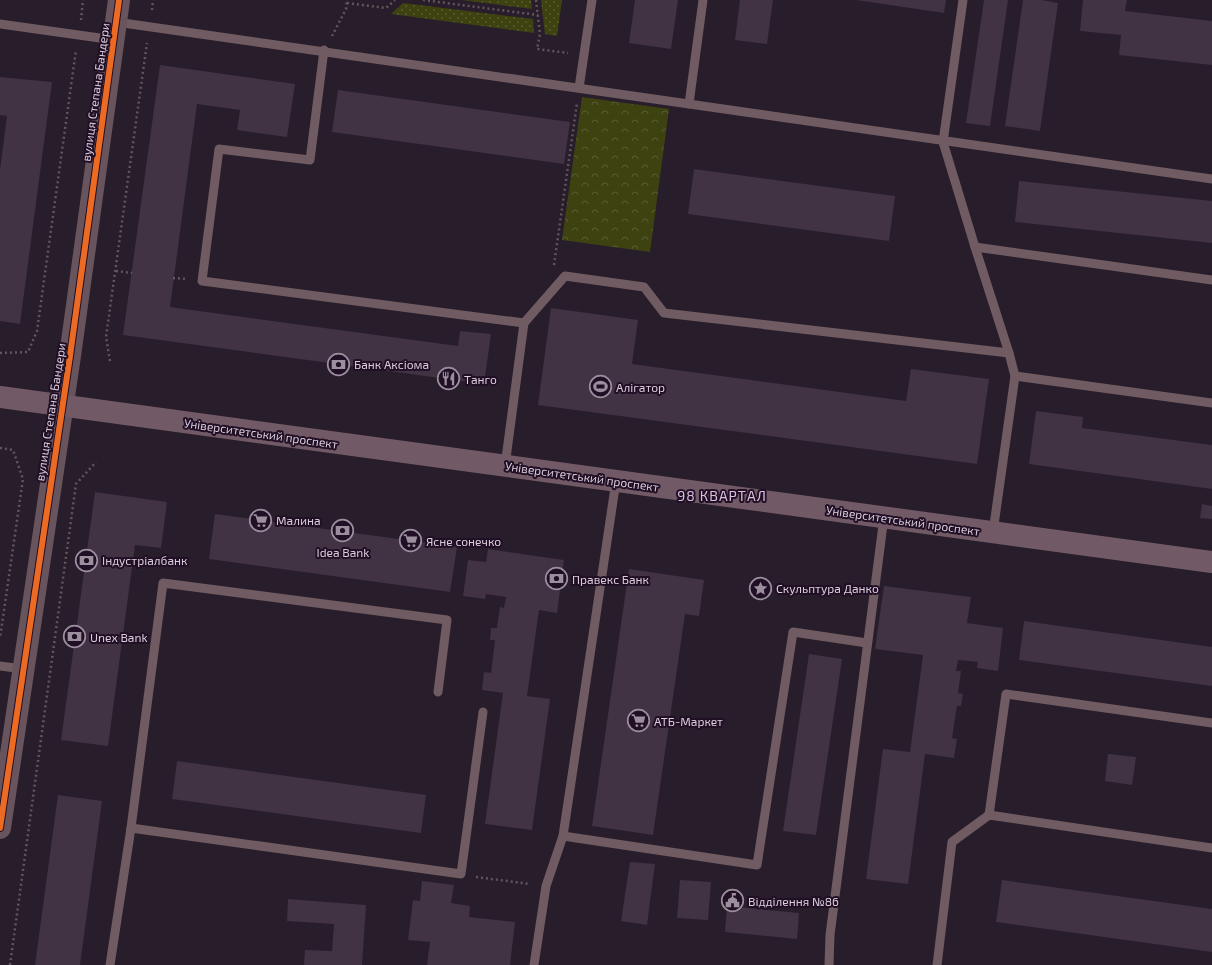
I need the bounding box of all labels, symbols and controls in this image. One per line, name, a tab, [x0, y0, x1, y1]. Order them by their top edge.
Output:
street label: вулиця Степана Бандери	[78, 22, 113, 162]
street label: вулиця Степана Бандери	[32, 342, 69, 482]
bank icon: Банк Аксіома	[325, 351, 351, 377]
place label: Банк Аксіома	[354, 357, 429, 371]
restaurant icon: Танго	[436, 366, 462, 392]
place label: Танго	[464, 372, 497, 386]
sports icon: Алігатор	[587, 374, 613, 400]
place label: Алігатор	[616, 380, 665, 394]
street label: Університетський проспект	[183, 415, 339, 451]
street label: Університетський проспект	[504, 458, 660, 494]
district label: 98 КВАРТАЛ	[677, 487, 767, 504]
street label: Університетський проспект	[825, 502, 981, 538]
supermarket icon: Малина	[248, 507, 274, 533]
place label: Малина	[276, 513, 321, 527]
bank icon: Idea Bank	[330, 518, 356, 544]
supermarket icon: Ясне сонечко	[398, 528, 424, 554]
place label: Ясне сонечко	[426, 534, 501, 548]
place label: Idea Bank	[317, 545, 369, 559]
bank icon: Індустріалбанк	[73, 547, 99, 573]
place label: Індустріалбанк	[102, 553, 188, 568]
bank icon: Правекс Банк	[544, 566, 570, 592]
place label: Правекс Банк	[572, 572, 650, 586]
place icon: Скульптура Данко	[748, 575, 774, 601]
place label: Скульптура Данко	[776, 581, 879, 596]
bank icon: Unex Bank	[62, 624, 88, 650]
place label: Unex Bank	[90, 630, 148, 644]
supermarket icon: АТБ-Маркет	[625, 708, 651, 734]
place label: АТБ-Маркет	[654, 714, 723, 728]
public building icon: Відділення №86	[720, 888, 746, 914]
place label: Відділення №86	[748, 894, 839, 908]

